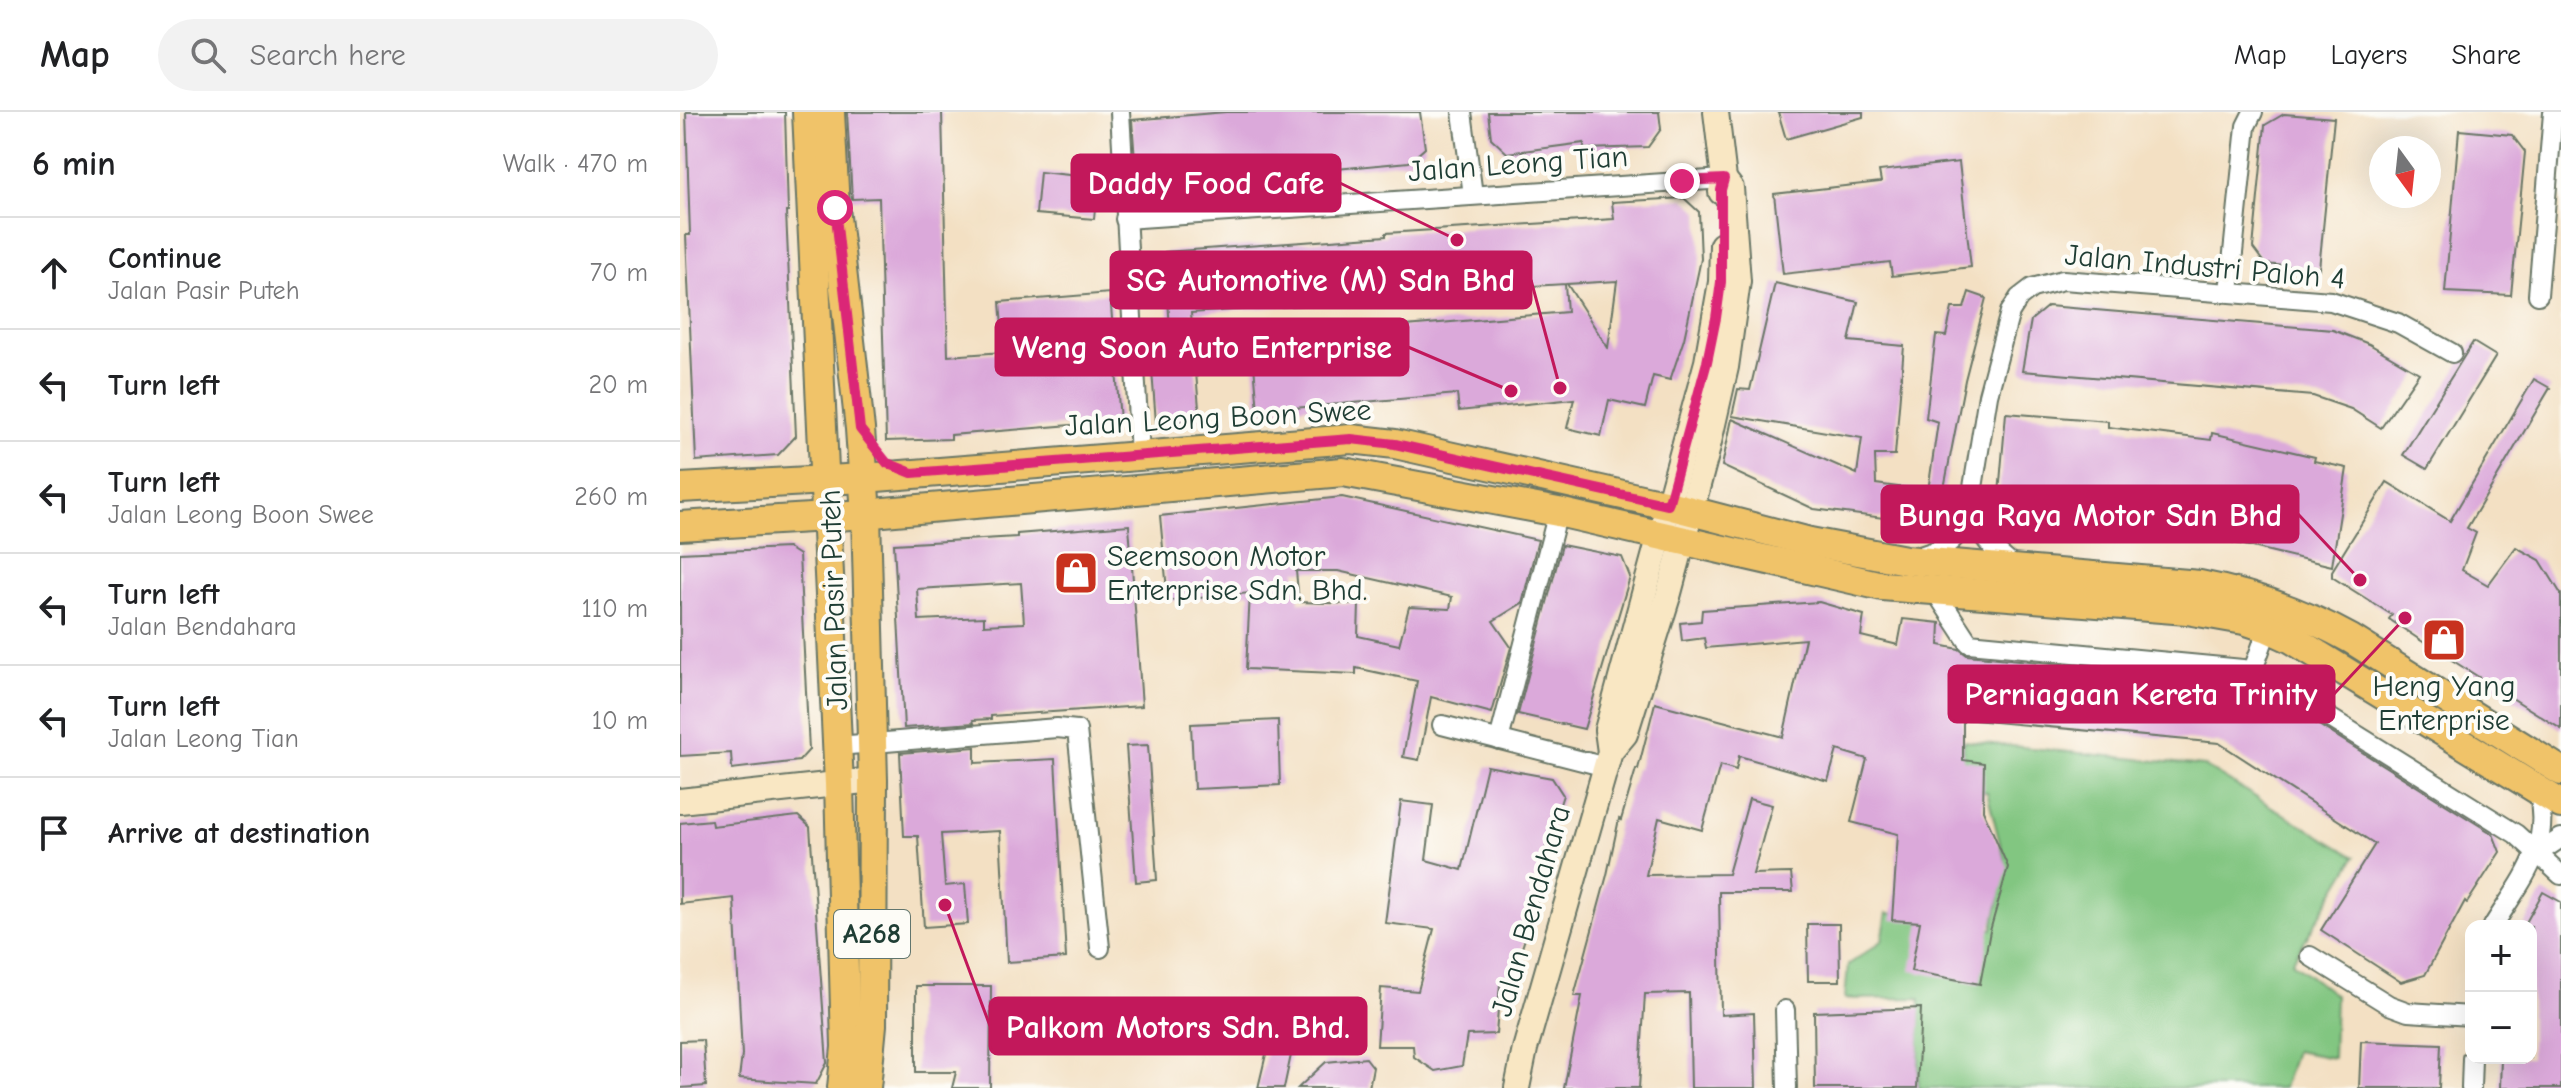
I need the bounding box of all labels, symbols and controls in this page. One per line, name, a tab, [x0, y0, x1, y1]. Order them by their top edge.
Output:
search box	[158, 19, 718, 91]
text: Map	[40, 33, 110, 77]
icon: search	[186, 33, 230, 77]
text: Search here	[250, 38, 406, 73]
text: Map	[2234, 39, 2287, 71]
text: Layers	[2331, 39, 2407, 71]
text: Share	[2451, 39, 2521, 71]
north arrow	[2369, 136, 2441, 208]
street label: Jalan Leong Tian	[1407, 139, 1629, 189]
text: 6 min	[32, 144, 116, 184]
text: Walk · 470 m	[503, 149, 648, 179]
callout: Daddy Food Cafe	[1072, 155, 1340, 211]
route end	[1664, 163, 1700, 199]
text: Daddy Food Cafe	[1088, 165, 1324, 202]
route start	[817, 190, 853, 226]
street label: Jalan Industri Paloh 4	[2063, 237, 2347, 297]
text: Continue	[108, 241, 222, 276]
icon: ahead	[32, 251, 76, 295]
callout: SG Automotive (M) Sdn Bhd	[1111, 252, 1531, 308]
text: 70 m	[590, 258, 648, 288]
text: SG Automotive (M) Sdn Bhd	[1127, 262, 1515, 299]
text: Jalan Pasir Puteh	[108, 276, 300, 306]
callout: Weng Soon Auto Enterprise	[996, 319, 1408, 375]
text: Weng Soon Auto Enterprise	[1012, 329, 1392, 366]
icon: left	[32, 363, 76, 407]
text: Turn left	[108, 368, 220, 403]
text: 20 m	[588, 370, 648, 400]
street label: Jalan Leong Boon Swee	[1064, 392, 1372, 444]
text: Turn left	[108, 465, 220, 500]
icon: left	[32, 475, 76, 519]
text: 260 m	[574, 482, 648, 512]
callout: Bunga Raya Motor Sdn Bhd	[1882, 486, 2298, 542]
street label: Jalan Pasir Puteh	[813, 489, 855, 711]
text: Bunga Raya Motor Sdn Bhd	[1898, 497, 2282, 534]
text: Jalan Leong Boon Swee	[108, 500, 374, 530]
place label: Seemsoon Motor Enterprise Sdn. Bhd.	[1107, 539, 1367, 608]
shop icon: Seemsoon Motor Enterprise Sdn. Bhd.	[1052, 549, 1100, 597]
text: Turn left	[108, 577, 220, 612]
icon: left	[32, 587, 76, 631]
text: 110 m	[581, 594, 648, 624]
text: Jalan Bendahara	[108, 612, 297, 642]
shop icon: Heng Yang Enterprise	[2420, 616, 2468, 664]
callout: Perniagaan Kereta Trinity	[1949, 666, 2334, 722]
place label: Heng Yang Enterprise	[2372, 669, 2516, 738]
text: Perniagaan Kereta Trinity	[1964, 676, 2318, 713]
text: Turn left	[108, 689, 220, 724]
icon: left	[32, 699, 76, 743]
text: 10 m	[592, 706, 648, 736]
text: Jalan Leong Tian	[108, 724, 299, 754]
street label: Jalan Bendahara	[1484, 801, 1578, 1021]
icon: arrive	[32, 811, 76, 855]
text: Arrive at destination	[108, 816, 370, 851]
road number: A268	[834, 910, 910, 958]
map controls	[2465, 920, 2537, 1064]
button: +	[2465, 920, 2537, 992]
button: −	[2465, 992, 2537, 1064]
callout: Palkom Motors Sdn. Bhd.	[990, 998, 1366, 1054]
text: Palkom Motors Sdn. Bhd.	[1006, 1009, 1350, 1046]

